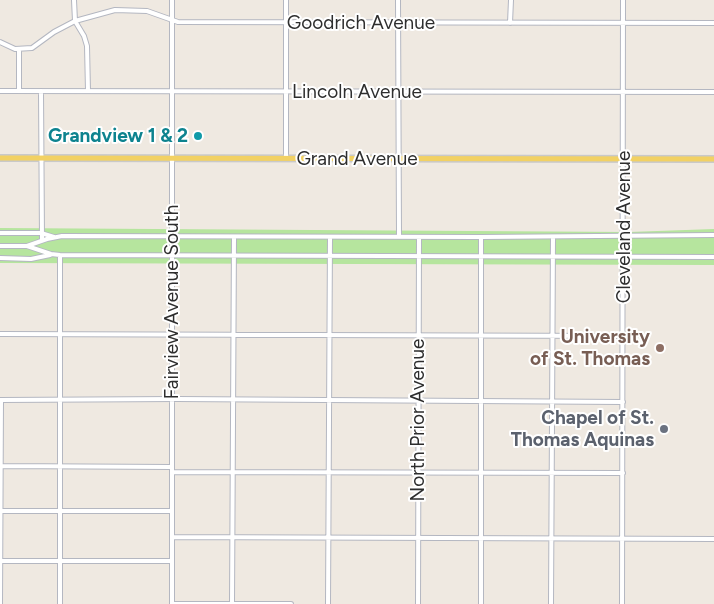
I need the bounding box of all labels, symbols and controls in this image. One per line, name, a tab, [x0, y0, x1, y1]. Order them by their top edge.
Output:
street label: Goodrich Avenue	[287, 12, 435, 34]
street label: Lincoln Avenue	[292, 81, 422, 103]
place label: Grandview 1 & 2	[48, 125, 188, 147]
marker: Grandview 1 & 2	[192, 130, 204, 142]
street label: Grand Avenue	[296, 148, 418, 170]
street label: Cleveland Avenue	[613, 151, 635, 303]
street label: Fairview Avenue South	[161, 205, 183, 399]
place label: University of St. Thomas	[530, 326, 650, 370]
street label: North Prior Avenue	[407, 339, 429, 501]
marker: University of St. Thomas	[654, 342, 666, 354]
place label: Chapel of St. Thomas Aquinas	[511, 407, 654, 451]
marker: Chapel of St. Thomas Aquinas	[658, 423, 670, 435]

